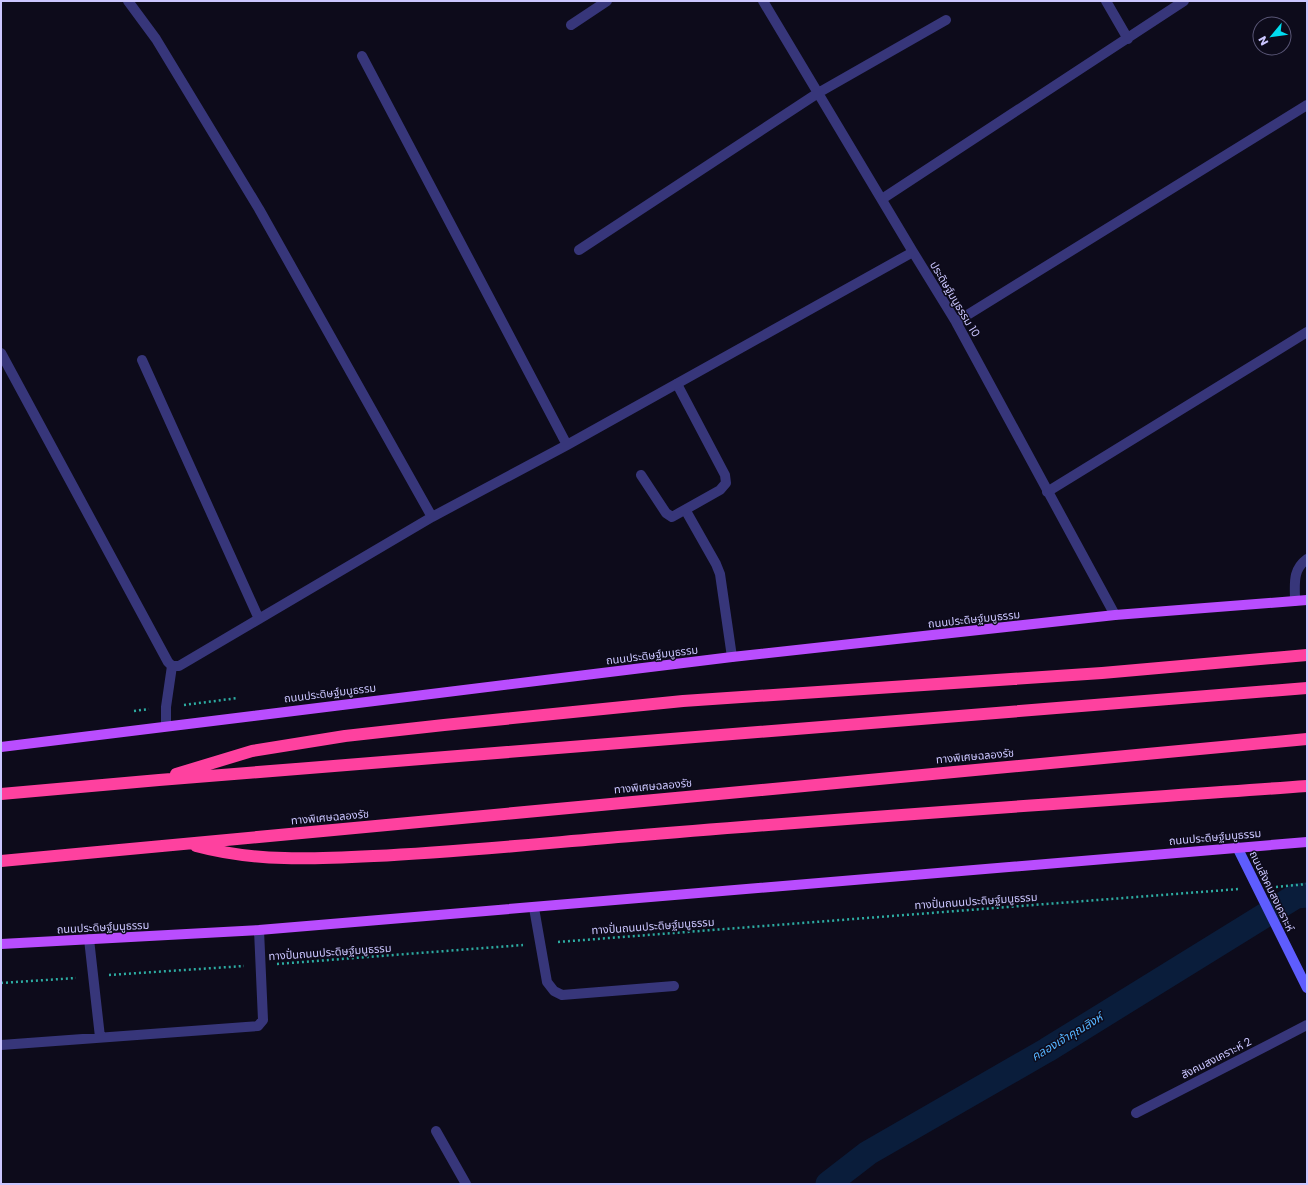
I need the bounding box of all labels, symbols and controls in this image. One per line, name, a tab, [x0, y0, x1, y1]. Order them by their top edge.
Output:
north arrow	[1252, 16, 1292, 56]
text: N	[1254, 33, 1272, 48]
street label: ประดิษฐ์มนูธรรม 10	[926, 258, 984, 340]
street label: ถนนประดิษฐ์มนูธรรม	[927, 606, 1021, 632]
street label: ถนนประดิษฐ์มนูธรรม	[605, 641, 699, 669]
street label: ถนนประดิษฐ์มนูธรรม	[283, 679, 377, 707]
street label: ทางพิเศษฉลองรัช	[935, 745, 1015, 767]
street label: ทางพิเศษฉลองรัช	[613, 775, 693, 797]
street label: ทางพิเศษฉลองรัช	[290, 806, 370, 828]
street label: ถนนประดิษฐ์มนูธรรม	[1168, 825, 1262, 849]
street label: ถนนสังคมสงเคราะห์	[1246, 848, 1299, 934]
street label: ทางปั่นถนนประดิษฐ์มนูธรรม	[914, 889, 1038, 913]
street label: ทางปั่นถนนประดิษฐ์มนูธรรม	[591, 914, 715, 938]
street label: ถนนประดิษฐ์มนูธรรม	[56, 917, 150, 937]
street label: ทางปั่นถนนประดิษฐ์มนูธรรม	[268, 940, 392, 964]
water label: คลองเจ้าคุณสิงห์	[1028, 1007, 1108, 1065]
street label: สังคมสงเคราะห์ 2	[1178, 1033, 1254, 1083]

